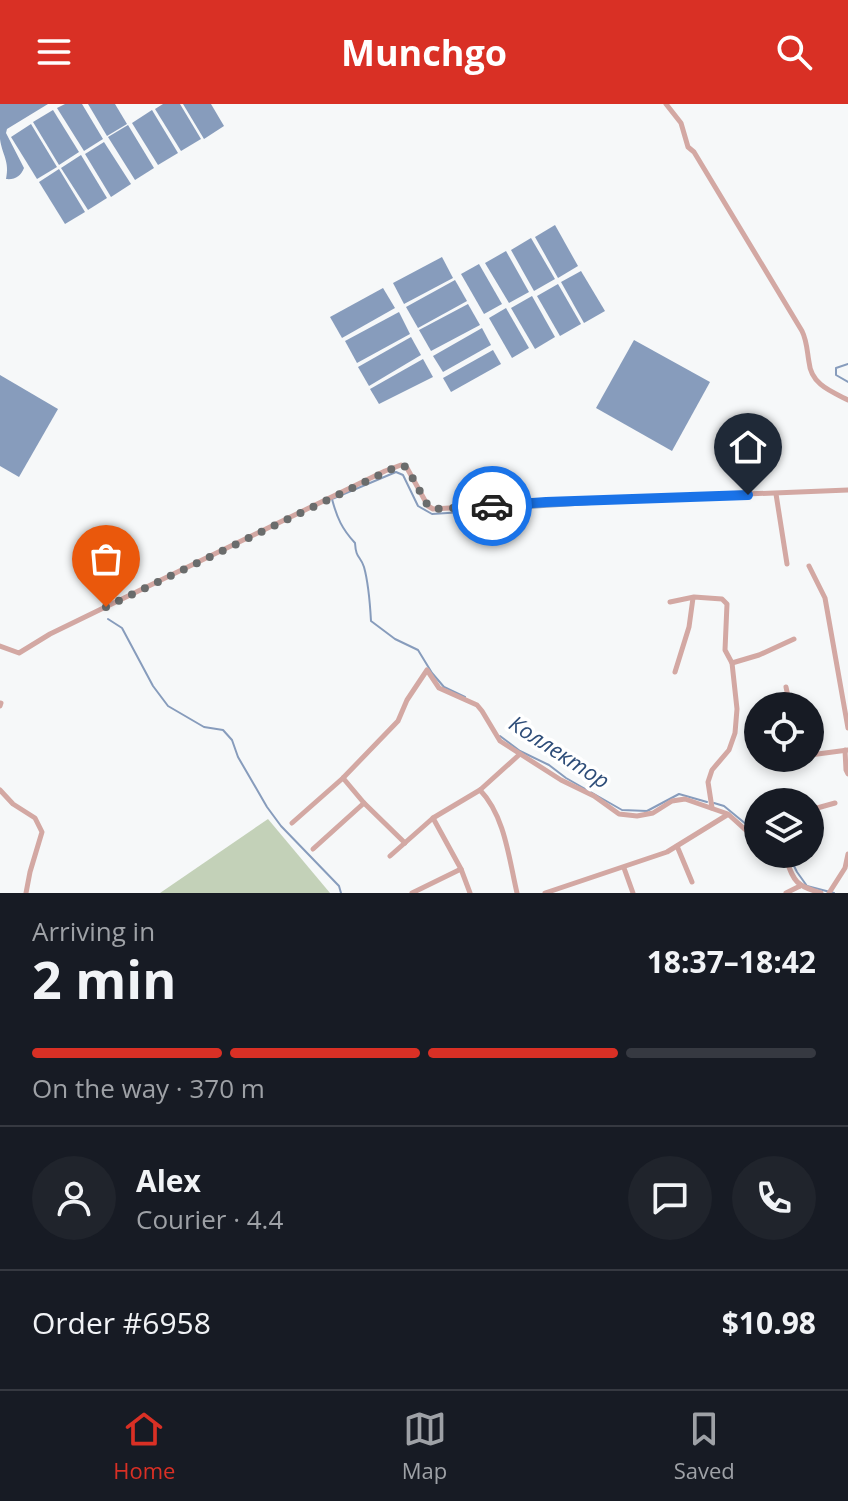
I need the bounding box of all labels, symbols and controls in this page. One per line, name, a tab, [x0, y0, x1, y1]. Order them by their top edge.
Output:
text: Munchgo	[341, 28, 507, 77]
icon: menu	[32, 30, 76, 74]
icon: search	[772, 30, 816, 74]
pin	[714, 413, 782, 495]
icon: home	[726, 425, 770, 469]
courier	[452, 466, 532, 546]
icon: car	[470, 484, 514, 528]
pin	[72, 525, 140, 607]
icon: bag	[84, 537, 128, 581]
map controls	[744, 692, 824, 868]
button: locate	[744, 692, 824, 772]
water label: Коллектор	[504, 707, 616, 795]
button: layers	[744, 788, 824, 868]
text: Arriving in	[32, 913, 155, 949]
text: 18:37–18:42	[647, 941, 816, 982]
text: 2 min	[32, 943, 176, 1014]
text: On the way · 370 m	[32, 1070, 265, 1106]
button: person	[32, 1156, 116, 1240]
button: chat	[628, 1156, 712, 1240]
button: phone	[732, 1156, 816, 1240]
text: Alex	[136, 1160, 201, 1201]
text: Courier · 4.4	[136, 1201, 283, 1237]
text: Order #6958	[32, 1302, 211, 1343]
text: $10.98	[722, 1302, 816, 1343]
tab: Home	[113, 1407, 175, 1485]
tab: Map	[402, 1407, 447, 1485]
tab: Saved	[674, 1407, 735, 1485]

